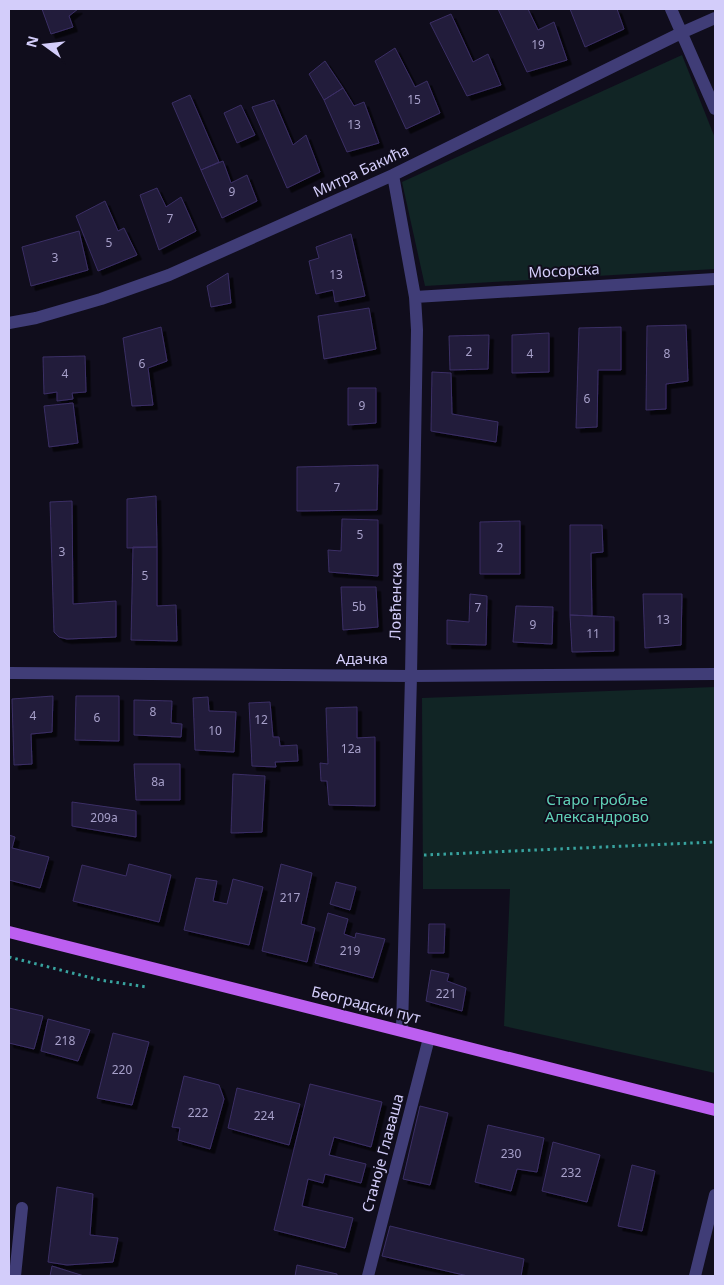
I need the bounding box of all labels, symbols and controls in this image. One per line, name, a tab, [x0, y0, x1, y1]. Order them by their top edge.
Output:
north arrow	[20, 20, 70, 70]
text: N	[21, 34, 43, 49]
house number: 19	[531, 36, 545, 53]
house number: 15	[407, 91, 421, 108]
house number: 13	[347, 116, 361, 133]
street label: Митра Бакића	[309, 139, 412, 201]
house number: 9	[229, 183, 236, 200]
house number: 7	[167, 210, 174, 227]
house number: 5	[106, 234, 113, 251]
house number: 3	[52, 249, 59, 266]
street label: Мосорска	[528, 258, 600, 282]
house number: 13	[329, 266, 343, 283]
house number: 2	[466, 343, 473, 360]
house number: 4	[527, 345, 534, 362]
house number: 8	[664, 345, 671, 362]
house number: 6	[139, 355, 146, 372]
house number: 4	[62, 365, 69, 382]
house number: 6	[584, 390, 591, 407]
house number: 9	[359, 397, 366, 414]
house number: 7	[334, 479, 341, 496]
house number: 5	[357, 526, 364, 543]
house number: 2	[497, 539, 504, 556]
house number: 3	[59, 543, 66, 560]
street label: Ловћенска	[384, 562, 406, 640]
house number: 5	[142, 567, 149, 584]
house number: 5b	[352, 598, 366, 615]
house number: 7	[475, 599, 482, 616]
house number: 13	[656, 611, 670, 628]
house number: 9	[530, 616, 537, 633]
house number: 11	[586, 625, 600, 642]
street label: Адачка	[336, 648, 388, 668]
house number: 8	[150, 703, 157, 720]
house number: 4	[30, 707, 37, 724]
house number: 6	[94, 709, 101, 726]
house number: 12	[254, 711, 268, 728]
house number: 10	[208, 722, 222, 739]
house number: 12a	[341, 740, 361, 757]
house number: 8a	[151, 773, 165, 790]
park label: Старо гробље Александрово	[545, 789, 649, 826]
house number: 209a	[90, 809, 118, 826]
house number: 217	[280, 889, 300, 906]
house number: 219	[340, 942, 360, 959]
street label: Београдски пут	[310, 981, 423, 1027]
house number: 221	[436, 985, 456, 1002]
house number: 218	[55, 1032, 75, 1049]
house number: 220	[112, 1061, 132, 1078]
street label: Станоје Главаша	[357, 1091, 407, 1214]
house number: 222	[188, 1104, 208, 1121]
house number: 224	[254, 1107, 274, 1124]
house number: 230	[501, 1145, 521, 1162]
house number: 232	[561, 1164, 581, 1181]

